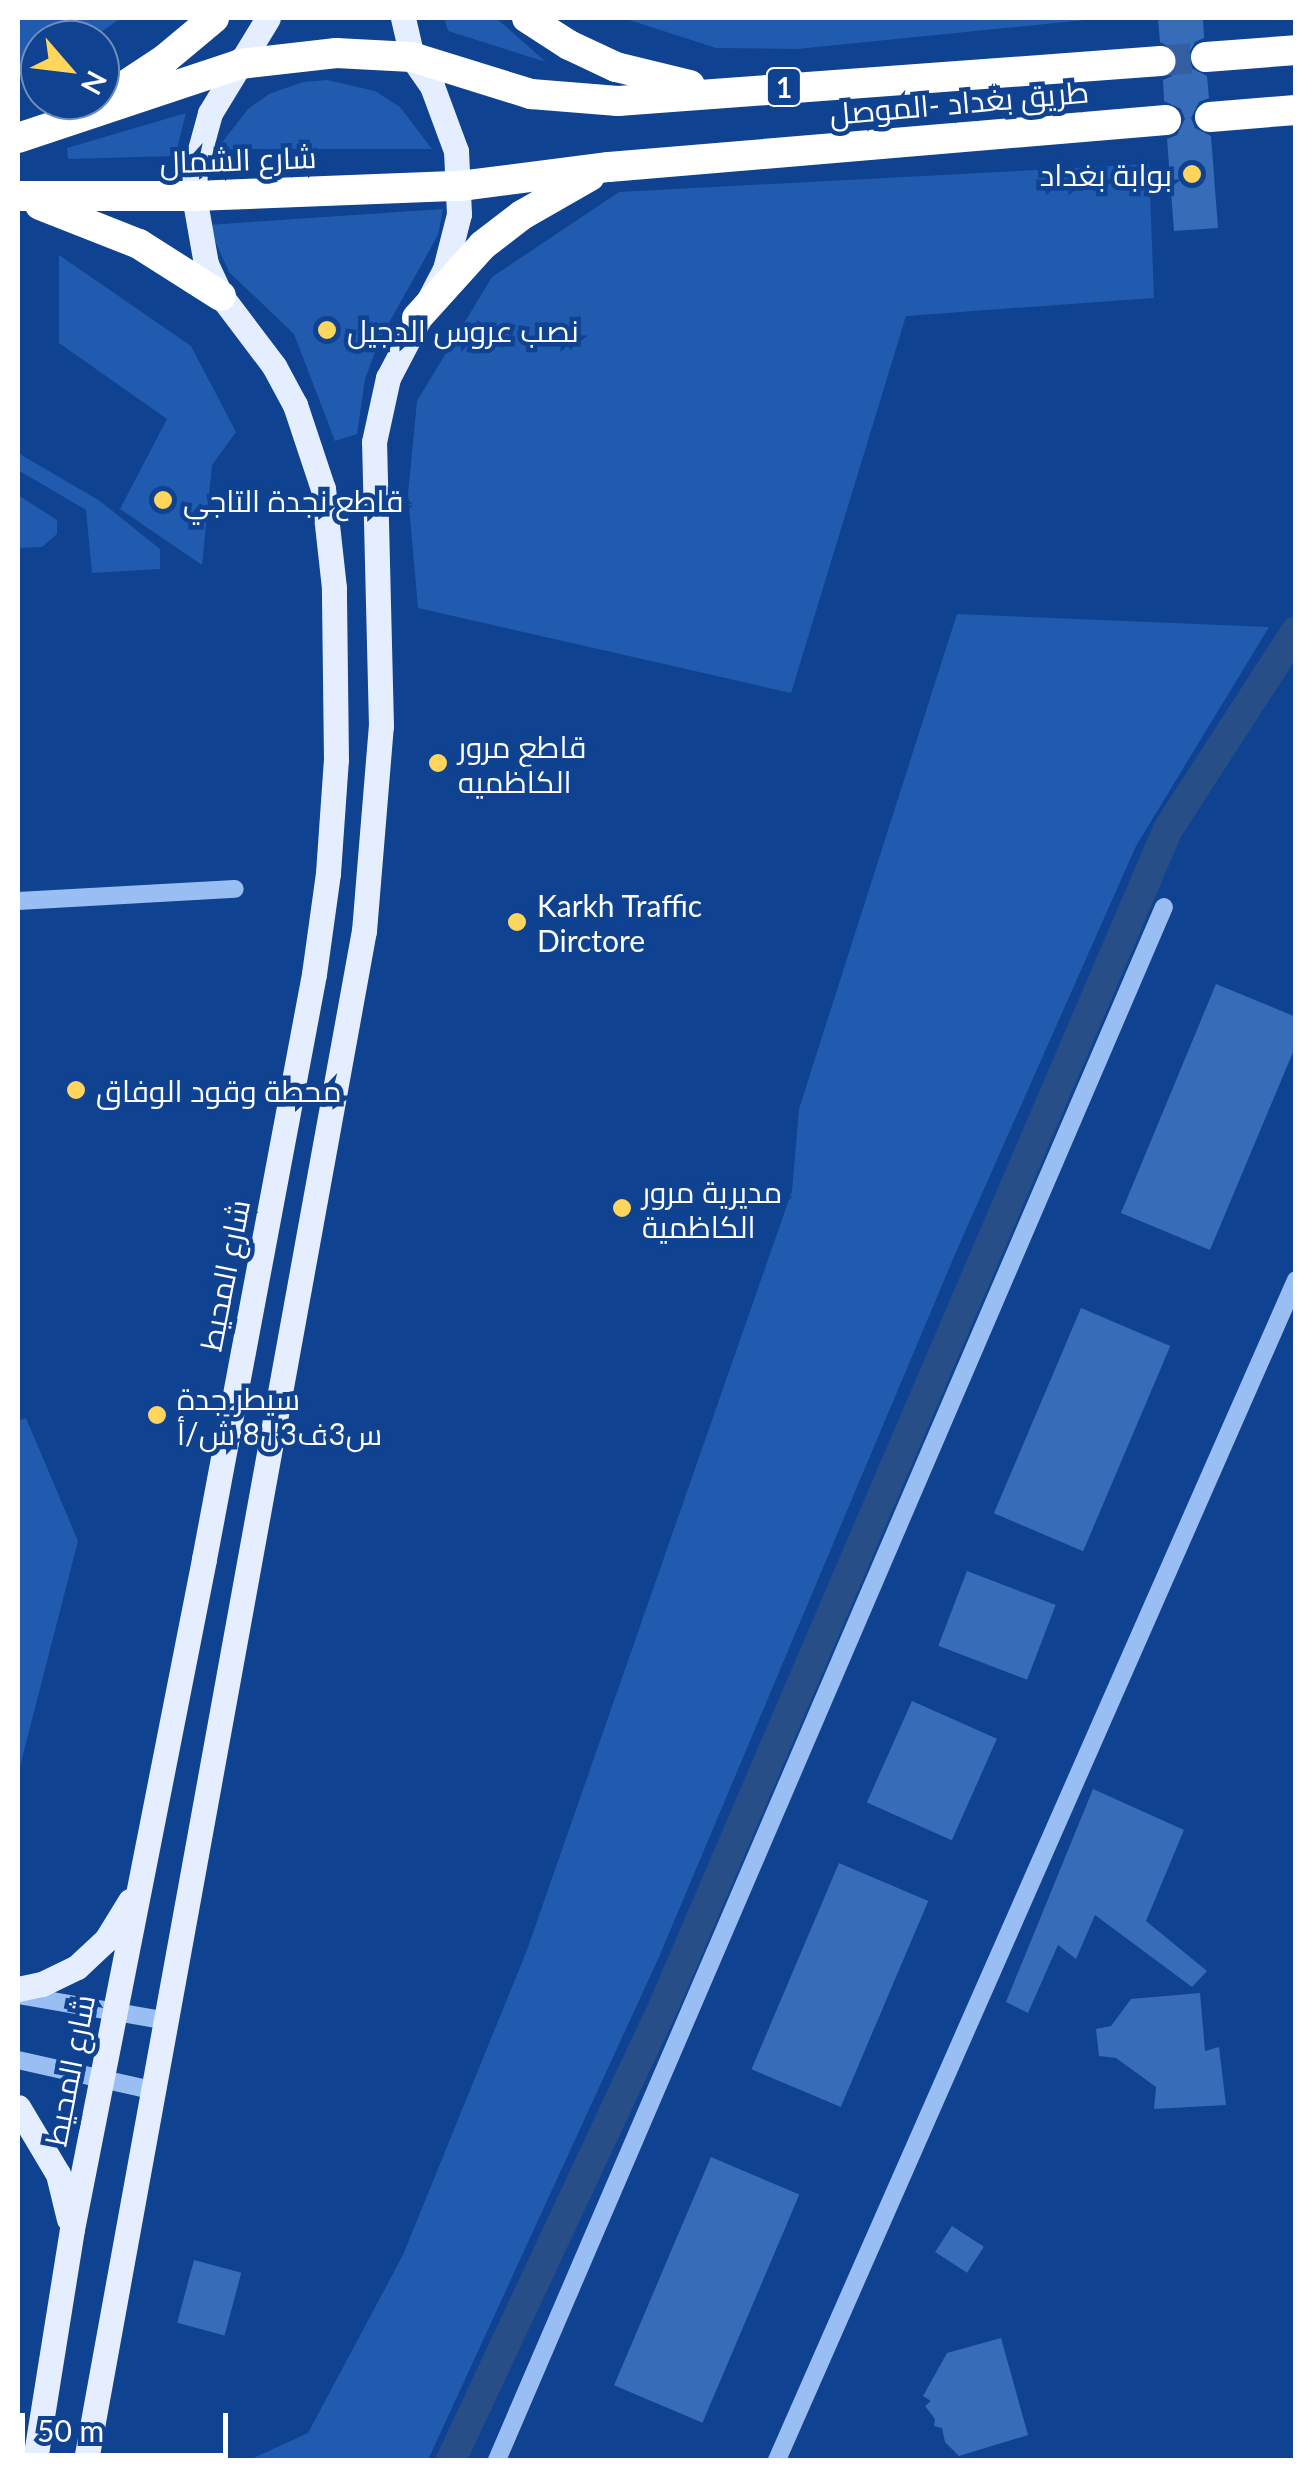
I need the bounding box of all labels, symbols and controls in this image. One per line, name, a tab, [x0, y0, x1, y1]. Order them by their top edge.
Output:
north arrow	[20, 20, 120, 120]
road number: 1	[764, 64, 804, 110]
text: N	[75, 66, 115, 101]
street label: طريق بغداد -الموصل	[828, 73, 1090, 131]
street label: شارع الشمال	[159, 138, 317, 180]
place label: بوابة بغداد	[1040, 156, 1172, 192]
marker: بوابة بغداد	[1181, 163, 1203, 185]
place label: نصب عروس الدجيل	[347, 312, 579, 348]
marker: نصب عروس الدجيل	[316, 319, 338, 341]
place label: قاطع نجدة التاجي	[183, 482, 403, 518]
marker: قاطع نجدة التاجي	[152, 489, 174, 511]
place label: قاطع مرور الكاظميه	[458, 728, 586, 798]
marker: قاطع مرور الكاظميه	[427, 752, 449, 774]
place label: Karkh Traffic Dirctore	[537, 887, 703, 958]
marker: Karkh Traffic Dirctore	[506, 911, 528, 933]
place label: محطة وقود الوفاق	[96, 1072, 342, 1108]
marker: محطة وقود الوفاق	[65, 1079, 87, 1101]
place label: مديرية مرور الكاظمية	[642, 1173, 782, 1244]
street label: شارع المحيط	[192, 1196, 256, 1354]
marker: مديرية مرور الكاظمية	[611, 1197, 633, 1219]
place label: سيطر جدة س3ف3ل8 ش/أ	[177, 1380, 382, 1450]
marker: سيطر جدة س3ف3ل8 ش/أ	[146, 1404, 168, 1426]
street label: شارع المحيط	[37, 1991, 101, 2149]
scale bar	[25, 2393, 232, 2455]
text: 50 m	[37, 2412, 104, 2448]

